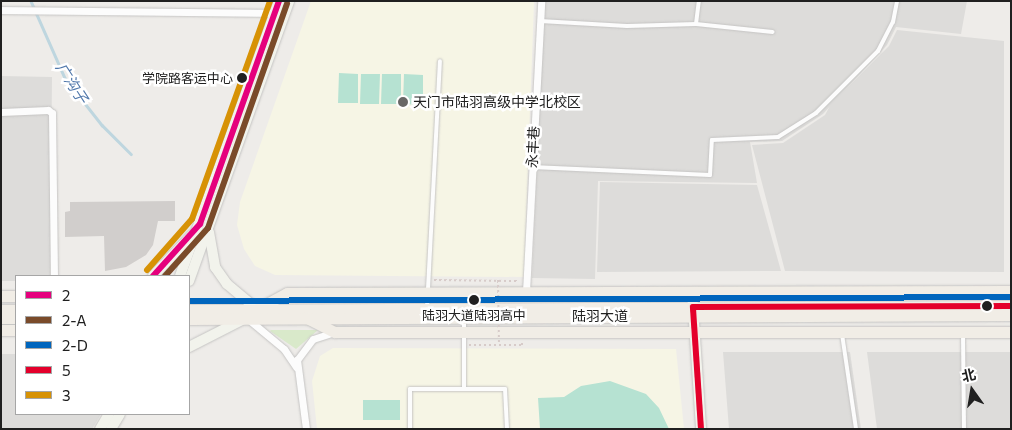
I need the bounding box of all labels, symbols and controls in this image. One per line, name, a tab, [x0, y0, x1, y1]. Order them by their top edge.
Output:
water label: 广沟子	[52, 59, 92, 107]
place label: 学院路客运中心	[142, 70, 233, 86]
marker: 学院路客运中心	[237, 73, 247, 83]
place label: 天门市陆羽高级中学北校区	[413, 94, 581, 110]
marker: 天门市陆羽高级中学北校区	[397, 96, 409, 108]
street label: 永丰巷	[524, 126, 542, 168]
legend	[15, 275, 190, 415]
text: 2	[62, 286, 70, 304]
marker: 陆羽大道陆羽高中	[469, 295, 479, 305]
unlabelled marker	[982, 301, 992, 311]
place label: 陆羽大道陆羽高中	[422, 307, 526, 323]
street label: 陆羽大道	[572, 308, 628, 324]
text: 2-A	[62, 311, 87, 329]
text: 2-D	[62, 336, 88, 354]
text: 5	[62, 361, 71, 379]
north arrow	[947, 365, 997, 415]
text: 北	[960, 365, 977, 385]
text: 3	[62, 386, 71, 404]

